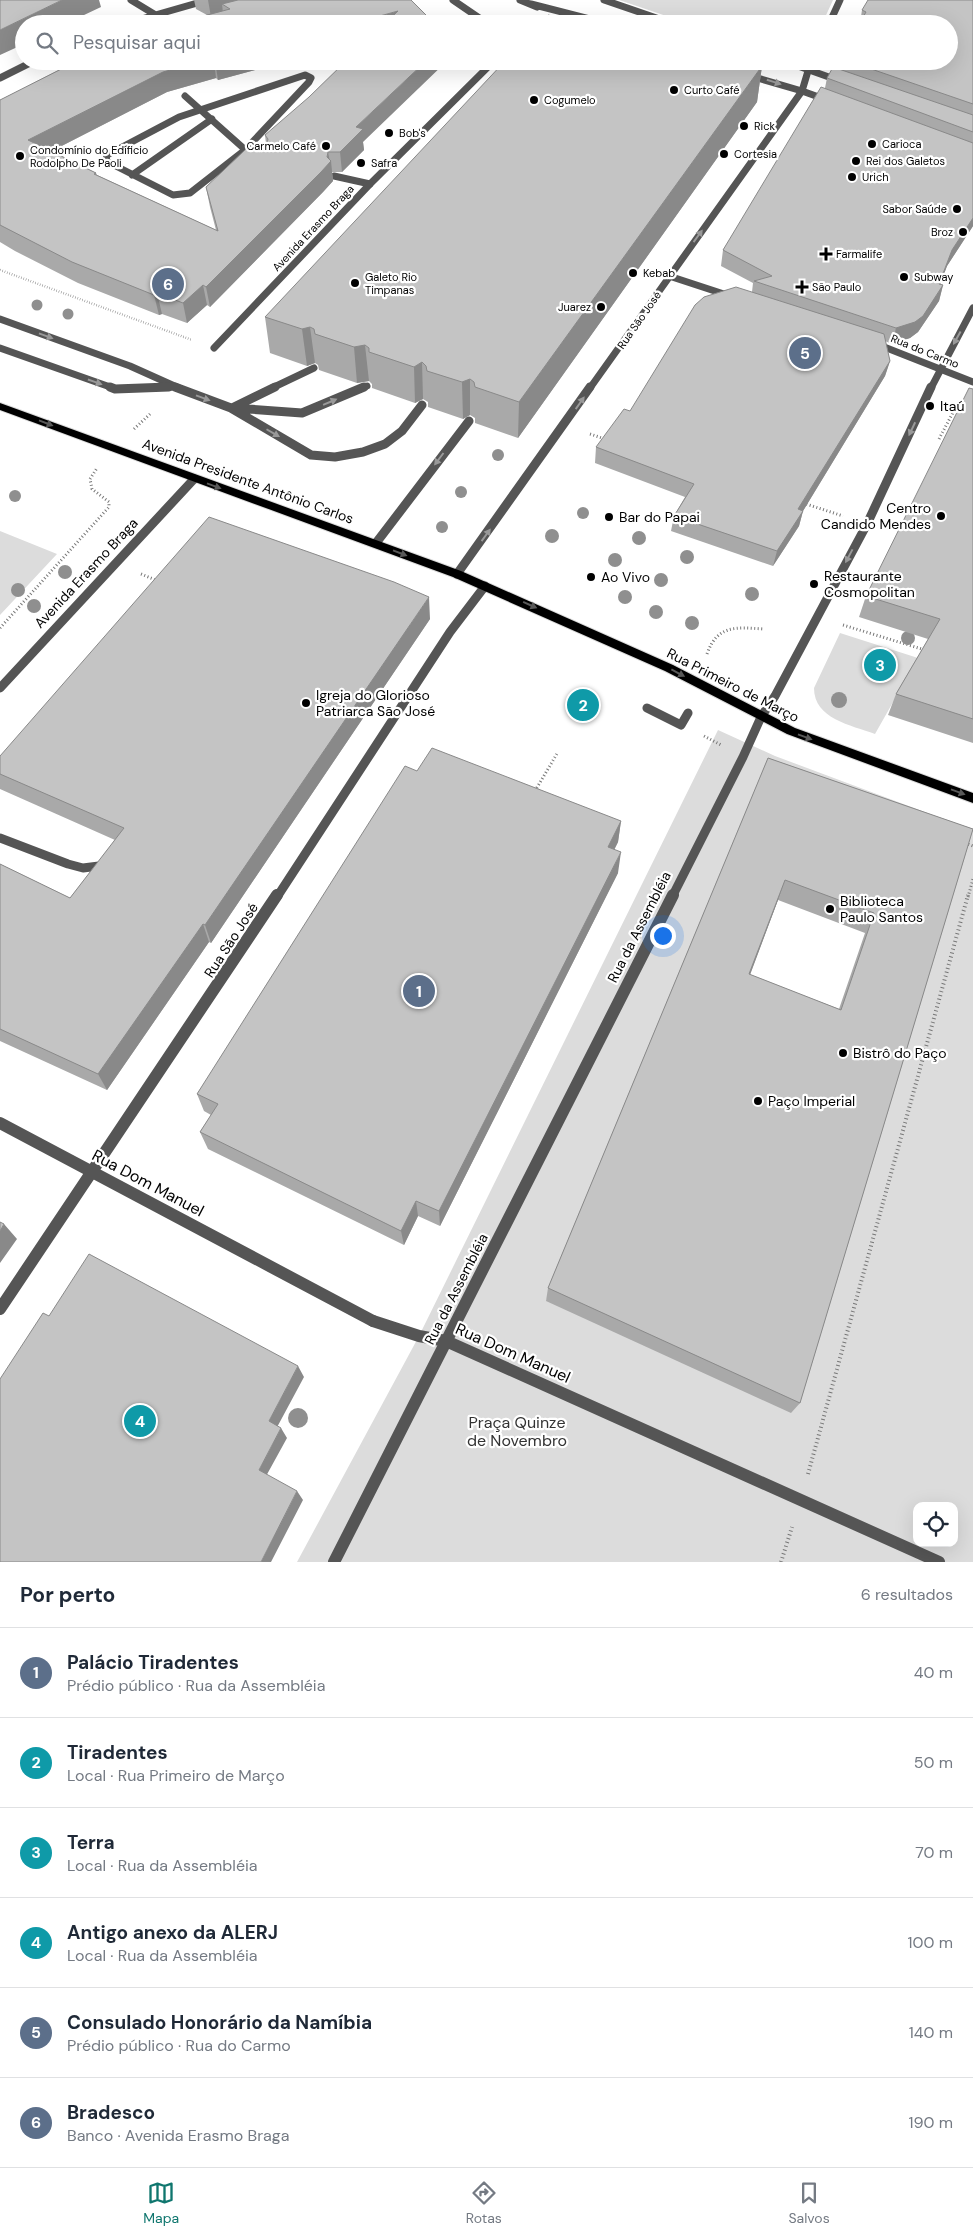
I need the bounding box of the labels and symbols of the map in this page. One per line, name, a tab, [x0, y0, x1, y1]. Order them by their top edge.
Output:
one-way arrow	[766, 79, 781, 87]
place label: Curto Café	[684, 83, 740, 97]
marker: Curto Café	[668, 84, 680, 96]
place label: Cogumelo	[544, 93, 596, 107]
marker: Cogumelo	[528, 94, 540, 106]
place label: Rick	[754, 119, 775, 133]
marker: Rick	[738, 120, 750, 132]
place label: Bob's	[399, 126, 426, 140]
marker: Bob's	[383, 127, 395, 139]
place label: Carioca	[882, 137, 921, 151]
marker: Carioca	[866, 138, 878, 150]
place label: Carmelo Café	[246, 139, 316, 153]
marker: Carmelo Café	[320, 140, 332, 152]
place label: Condomínio do Edíficio Rodolpho De Paoli	[30, 143, 148, 170]
place label: Cortesia	[734, 147, 777, 161]
marker: Cortesia	[718, 148, 730, 160]
marker: Condomínio do Edíficio Rodolpho De Paoli	[14, 150, 26, 162]
place label: Rei dos Galetos	[866, 154, 945, 168]
marker: Rei dos Galetos	[850, 155, 862, 167]
place label: Safra	[371, 156, 397, 170]
marker: Safra	[355, 157, 367, 169]
place label: Urich	[862, 170, 889, 184]
marker: Urich	[846, 171, 858, 183]
street label: Avenida Erasmo Braga	[269, 182, 357, 274]
place label: Sabor Saúde	[882, 202, 947, 216]
marker: Sabor Saúde	[951, 203, 963, 215]
place label: Broz	[931, 225, 953, 239]
marker: Broz	[957, 226, 969, 238]
one-way arrow	[693, 229, 703, 243]
place label: Farmalife	[836, 247, 882, 261]
marker: Farmalife	[820, 248, 832, 260]
pin: 6	[152, 265, 184, 303]
place label: Kebab	[643, 266, 675, 280]
marker: Kebab	[627, 267, 639, 279]
place label: Galeto Rio Timpanas	[365, 270, 417, 297]
place label: Subway	[914, 270, 954, 284]
marker: Subway	[898, 271, 910, 283]
marker: Galeto Rio Timpanas	[349, 277, 361, 289]
place label: São Paulo	[812, 280, 861, 294]
marker: São Paulo	[796, 281, 808, 293]
street label: Rua São José	[614, 288, 664, 352]
place label: Juarez	[558, 300, 591, 314]
marker: Juarez	[595, 301, 607, 313]
street label: Rua do Carmo	[889, 331, 961, 371]
one-way arrow	[39, 332, 53, 340]
one-way arrow	[952, 332, 961, 345]
pin: 5	[789, 334, 821, 372]
one-way arrow	[88, 379, 103, 386]
one-way arrow	[196, 394, 211, 402]
one-way arrow	[575, 396, 585, 409]
one-way arrow	[323, 397, 337, 405]
place label: Itaú	[940, 397, 964, 415]
marker: Itaú	[924, 400, 936, 412]
one-way arrow	[38, 420, 53, 427]
one-way arrow	[907, 421, 916, 436]
one-way arrow	[267, 428, 280, 437]
street label: Avenida Presidente Antônio Carlos	[140, 434, 356, 528]
one-way arrow	[434, 452, 444, 466]
one-way arrow	[207, 482, 222, 490]
place label: Centro Candido Mendes	[821, 499, 931, 533]
place label: Bar do Papai	[619, 508, 700, 526]
marker: Centro Candido Mendes	[935, 510, 947, 522]
marker: Bar do Papai	[603, 511, 615, 523]
street label: Avenida Erasmo Braga	[30, 514, 142, 632]
one-way arrow	[481, 528, 491, 542]
one-way arrow	[393, 549, 408, 557]
one-way arrow	[845, 549, 854, 563]
place label: Restaurante Cosmopolitan	[824, 567, 915, 601]
place label: Ao Vivo	[601, 568, 650, 586]
marker: Ao Vivo	[585, 571, 597, 583]
marker: Restaurante Cosmopolitan	[808, 578, 820, 590]
one-way arrow	[523, 602, 537, 610]
street label: Rua Primeiro de Março	[664, 644, 802, 726]
pin: 3	[864, 646, 896, 684]
one-way arrow	[670, 669, 685, 677]
place label: Igreja do Glorioso Patriarca São José	[316, 686, 435, 720]
pin: 2	[567, 686, 599, 724]
marker: Igreja do Glorioso Patriarca São José	[300, 697, 312, 709]
one-way arrow	[798, 734, 813, 741]
one-way arrow	[951, 788, 966, 796]
street label: Rua da Assembléia	[603, 868, 675, 986]
place label: Biblioteca Paulo Santos	[840, 892, 923, 926]
street label: Rua São José	[200, 899, 262, 981]
marker: Biblioteca Paulo Santos	[824, 903, 836, 915]
your location	[650, 923, 676, 949]
pin: 1	[403, 972, 435, 1010]
place label: Bistrô do Paço	[853, 1044, 946, 1062]
marker: Bistrô do Paço	[837, 1047, 849, 1059]
place label: Paço Imperial	[768, 1092, 855, 1110]
marker: Paço Imperial	[752, 1095, 764, 1107]
street label: Rua Dom Manuel	[88, 1145, 208, 1221]
street label: Rua da Assembléia	[420, 1230, 492, 1348]
street label: Rua Dom Manuel	[452, 1318, 574, 1388]
pin: 4	[124, 1402, 156, 1440]
park label: Praça Quinze de Novembro	[467, 1412, 567, 1451]

